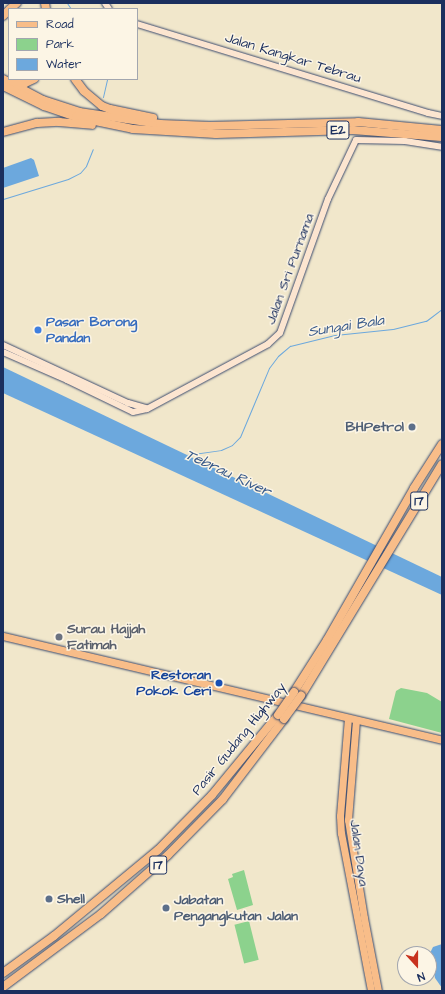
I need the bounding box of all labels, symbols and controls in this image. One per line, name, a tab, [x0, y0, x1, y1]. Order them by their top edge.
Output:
legend	[8, 8, 138, 80]
text: Road	[46, 16, 74, 33]
street label: Jalan Kangkar Tebrau	[223, 29, 363, 87]
text: Park	[46, 36, 74, 53]
text: Water	[46, 56, 81, 73]
road number: E2	[326, 119, 350, 141]
street label: Jalan Sri Purnama	[262, 211, 318, 327]
water label: Sungai Bala	[307, 311, 385, 341]
place label: Pasar Borong Pandan	[46, 314, 137, 346]
marker: Pasar Borong Pandan	[33, 325, 43, 335]
place label: BHPetrol	[346, 419, 404, 435]
marker: BHPetrol	[407, 422, 417, 432]
water label: Tebrau River	[182, 445, 274, 501]
road number: 17	[410, 490, 428, 512]
place label: Surau Hajjah Fatimah	[67, 621, 145, 654]
marker: Surau Hajjah Fatimah	[54, 632, 64, 642]
place label: Restoran Pokok Ceri	[136, 667, 211, 700]
marker: Restoran Pokok Ceri	[214, 678, 224, 688]
street label: Pasir Gudang Highway	[188, 679, 290, 799]
street label: Jalan Daya	[346, 818, 372, 888]
road number: 17	[149, 854, 167, 876]
place label: Shell	[57, 891, 85, 907]
place label: Jabatan Pengangkutan Jalan	[174, 892, 298, 924]
marker: Shell	[44, 894, 54, 904]
marker: Jabatan Pengangkutan Jalan	[161, 903, 171, 913]
north arrow	[397, 946, 437, 986]
text: N	[415, 968, 427, 985]

